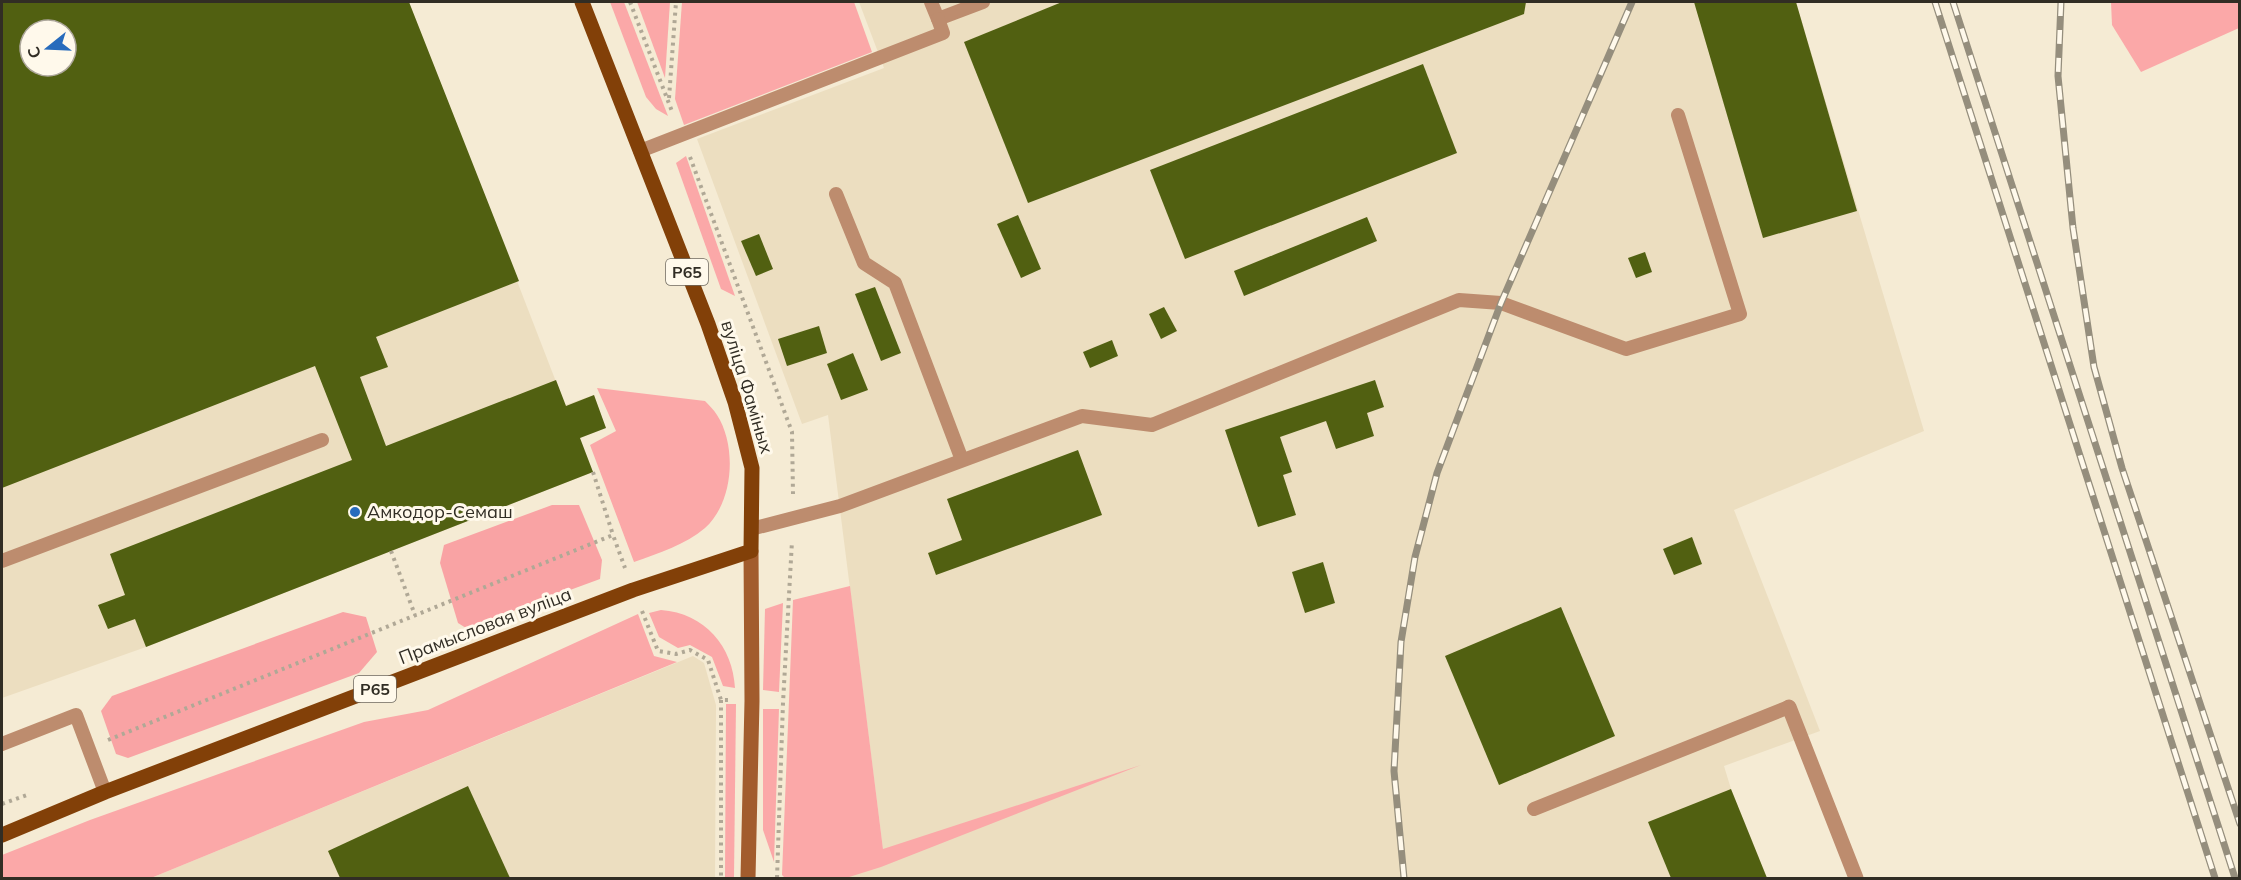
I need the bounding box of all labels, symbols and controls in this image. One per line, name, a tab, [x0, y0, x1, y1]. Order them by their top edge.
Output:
north arrow	[18, 18, 78, 78]
text: С	[23, 44, 45, 61]
road number: Р65	[666, 259, 708, 285]
street label: вуліца Фаміных	[716, 317, 779, 456]
place label: Амкодор-Семаш	[367, 500, 513, 523]
marker: Амкодор-Семаш	[348, 505, 362, 519]
street label: Прамысловая вуліца	[395, 582, 574, 669]
road number: Р65	[354, 676, 396, 702]

